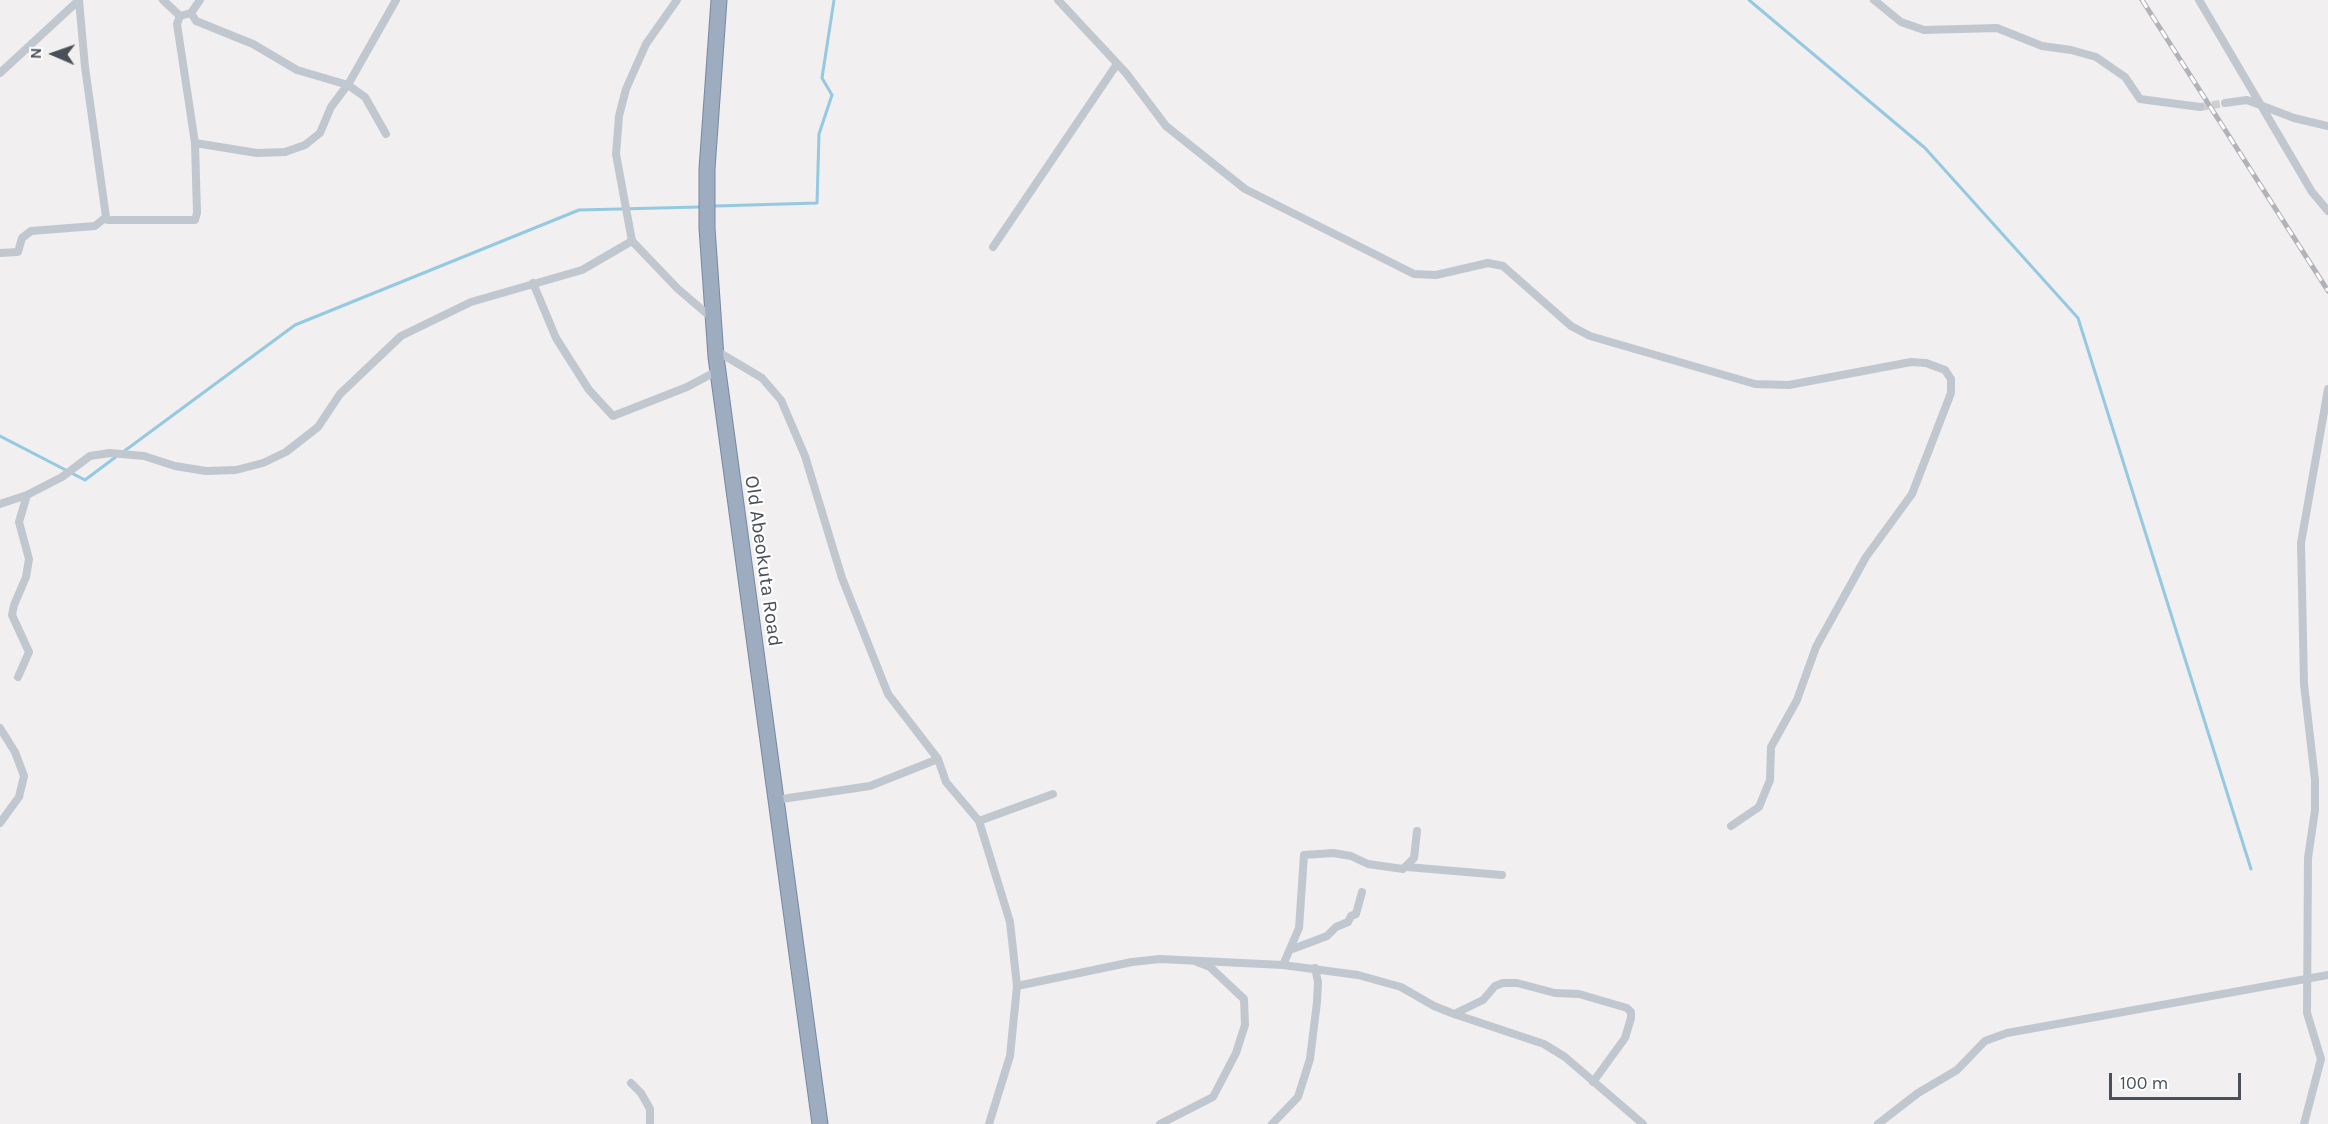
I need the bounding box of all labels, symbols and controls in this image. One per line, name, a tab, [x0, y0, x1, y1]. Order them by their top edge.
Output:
north arrow	[24, 24, 84, 84]
text: N	[26, 47, 45, 59]
street label: Old Abeokuta Road	[739, 474, 787, 648]
scale bar	[2112, 1061, 2244, 1099]
text: 100 m	[2120, 1072, 2168, 1094]

